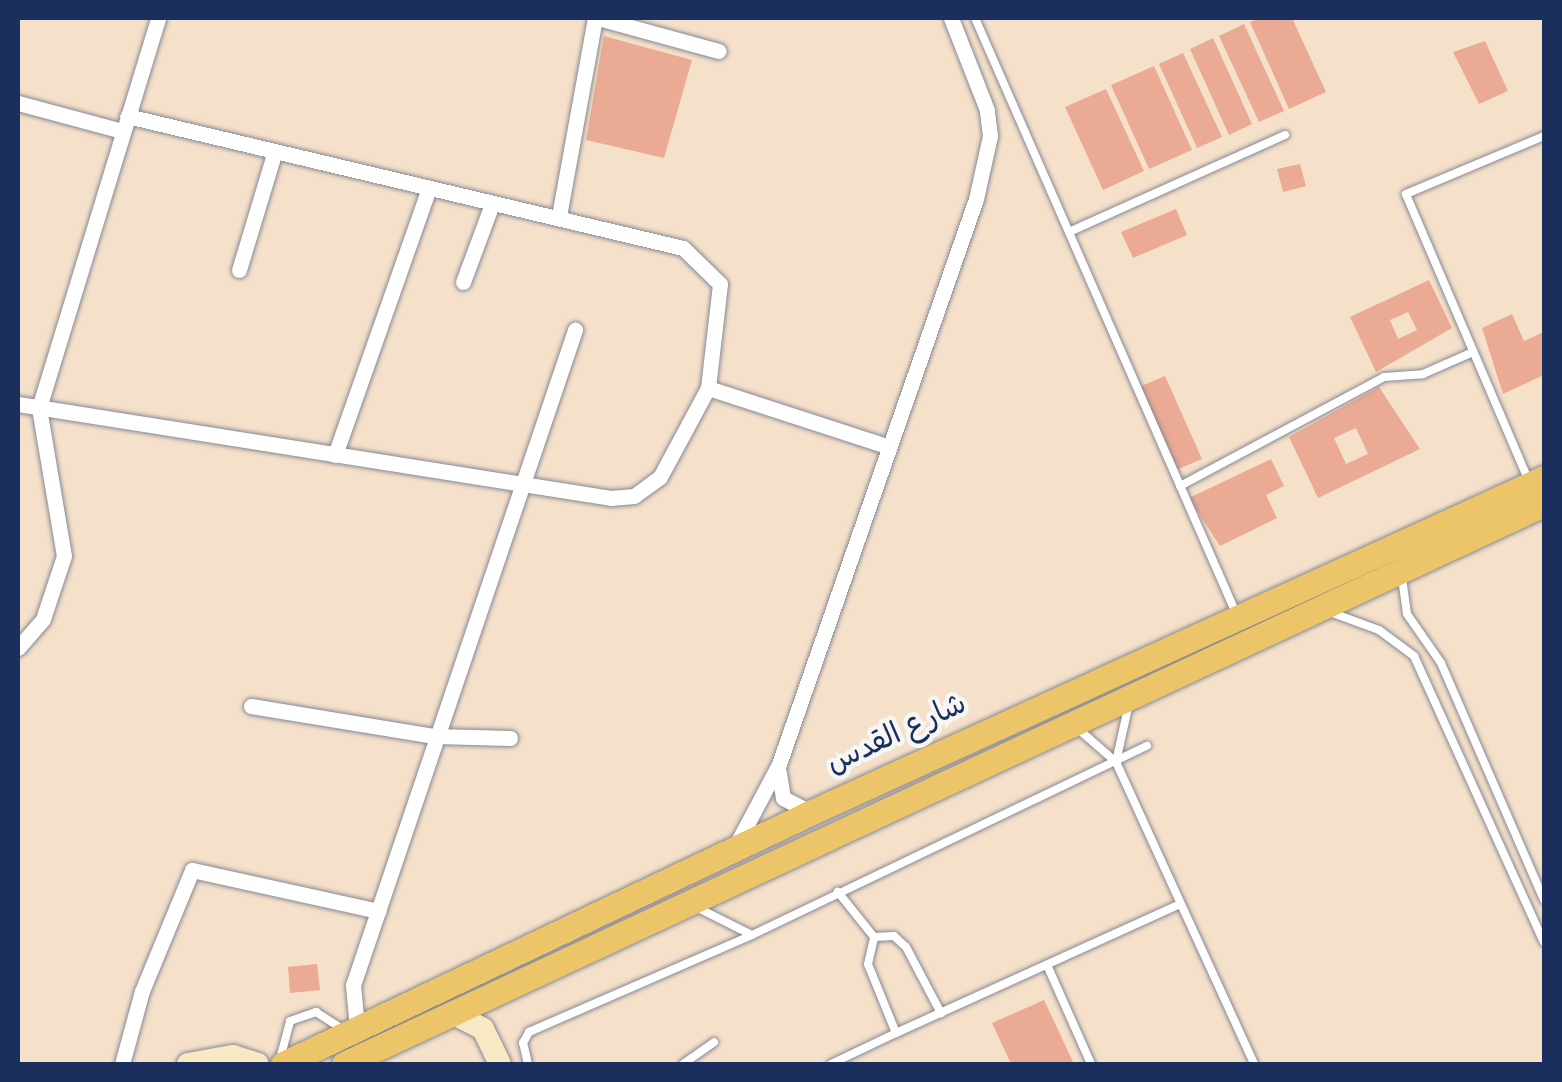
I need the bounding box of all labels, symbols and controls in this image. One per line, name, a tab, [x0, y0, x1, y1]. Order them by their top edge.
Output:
street label: شارع القدس	[822, 689, 974, 785]

